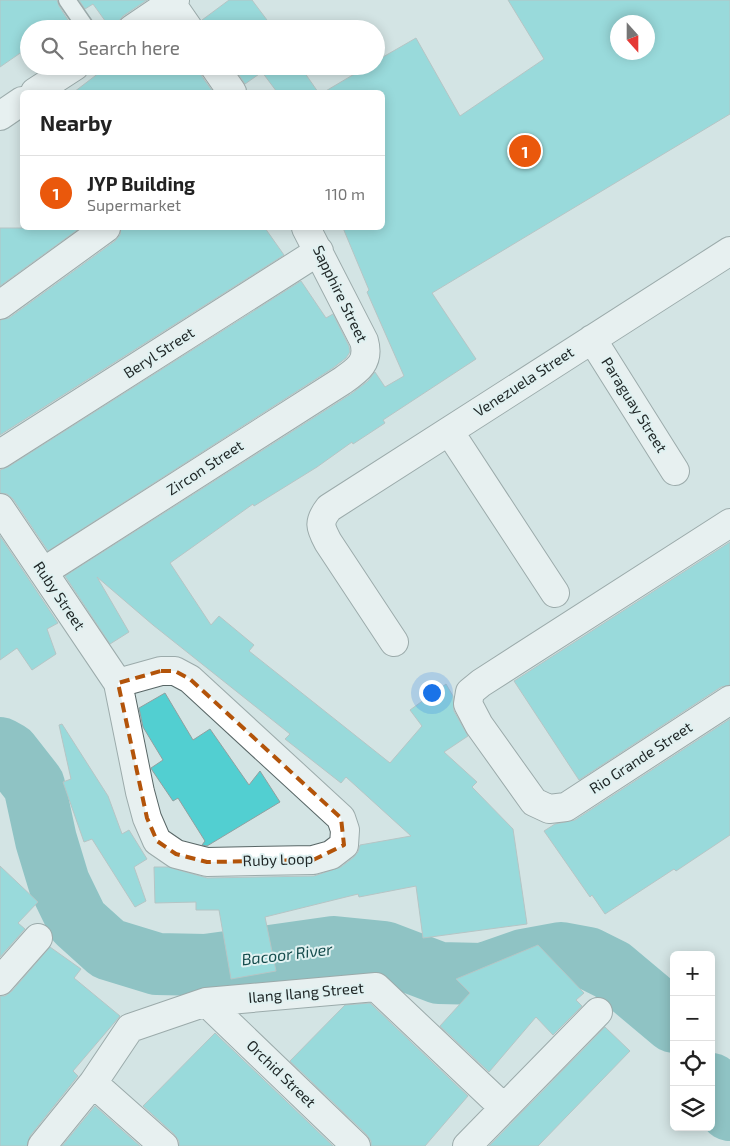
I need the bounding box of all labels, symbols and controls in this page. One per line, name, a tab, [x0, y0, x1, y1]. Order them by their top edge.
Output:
north arrow	[610, 15, 655, 60]
search box	[20, 20, 385, 75]
icon: search	[38, 34, 66, 62]
text: Search here	[78, 36, 180, 59]
text: Nearby	[40, 110, 112, 135]
pin: 1	[509, 132, 541, 170]
text: JYP Building	[87, 172, 195, 195]
text: 1	[53, 184, 59, 203]
text: 110 m	[325, 184, 365, 203]
text: Supermarket	[87, 195, 181, 214]
street label: Sapphire Street	[310, 242, 372, 345]
street label: Beryl Street	[120, 323, 197, 382]
street label: Venezuela Street	[470, 342, 577, 420]
street label: Paraguay Street	[598, 353, 672, 456]
street label: Zircon Street	[163, 436, 246, 499]
street label: Ruby Street	[30, 558, 90, 633]
your location	[419, 680, 445, 706]
street label: Rio Grande Street	[586, 717, 695, 797]
street label: Ruby Loop	[242, 849, 314, 869]
water label: Bacoor River	[240, 938, 334, 969]
map controls	[670, 951, 715, 1131]
button: +	[670, 951, 715, 996]
street label: Ilang Ilang Street	[247, 978, 365, 1006]
button: −	[670, 996, 715, 1041]
street label: Orchid Street	[243, 1036, 320, 1111]
button: locate	[670, 1041, 715, 1086]
button: layers	[670, 1086, 715, 1131]

